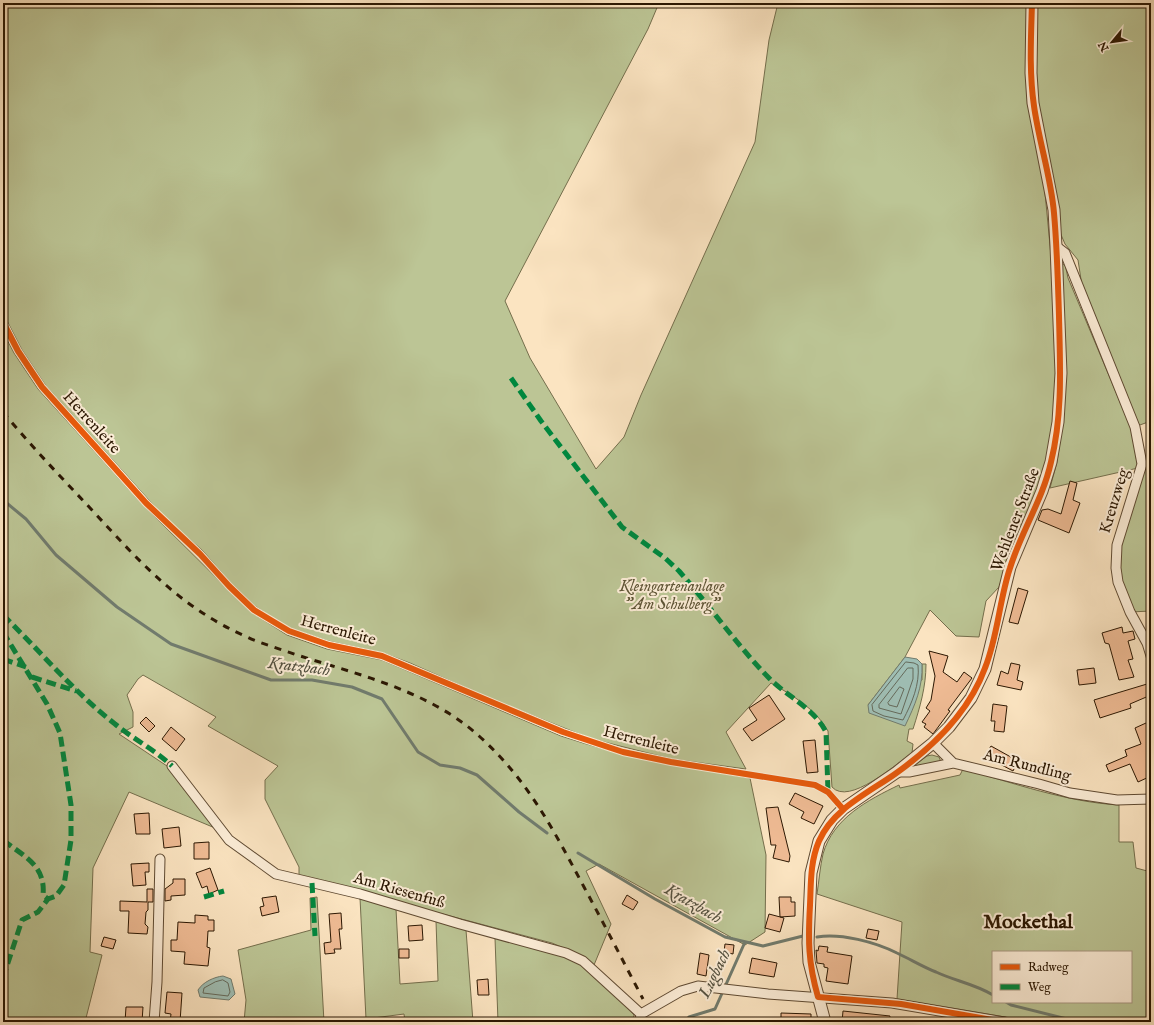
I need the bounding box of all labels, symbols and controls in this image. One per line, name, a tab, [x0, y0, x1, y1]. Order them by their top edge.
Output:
north arrow	[1092, 22, 1132, 62]
text: N	[1095, 38, 1113, 55]
street label: Herrenleite	[58, 388, 124, 458]
street label: Wehlener Straße	[987, 465, 1045, 575]
street label: Kreuzweg	[1096, 466, 1134, 536]
park label: Kleingartenanlage "Am Schulberg"	[618, 577, 725, 615]
street label: Herrenleite	[298, 611, 378, 651]
water label: Kratzbach	[266, 653, 331, 681]
street label: Herrenleite	[601, 722, 681, 760]
street label: Am Rundling	[980, 745, 1073, 787]
street label: Am Riesenfuß	[350, 868, 447, 914]
water label: Kratzbach	[660, 879, 725, 929]
district label: Mockethal	[983, 910, 1073, 935]
water label: Lugbach	[694, 946, 736, 1003]
legend	[992, 951, 1132, 1003]
text: Radweg	[1028, 960, 1069, 975]
text: Weg	[1028, 980, 1051, 995]

